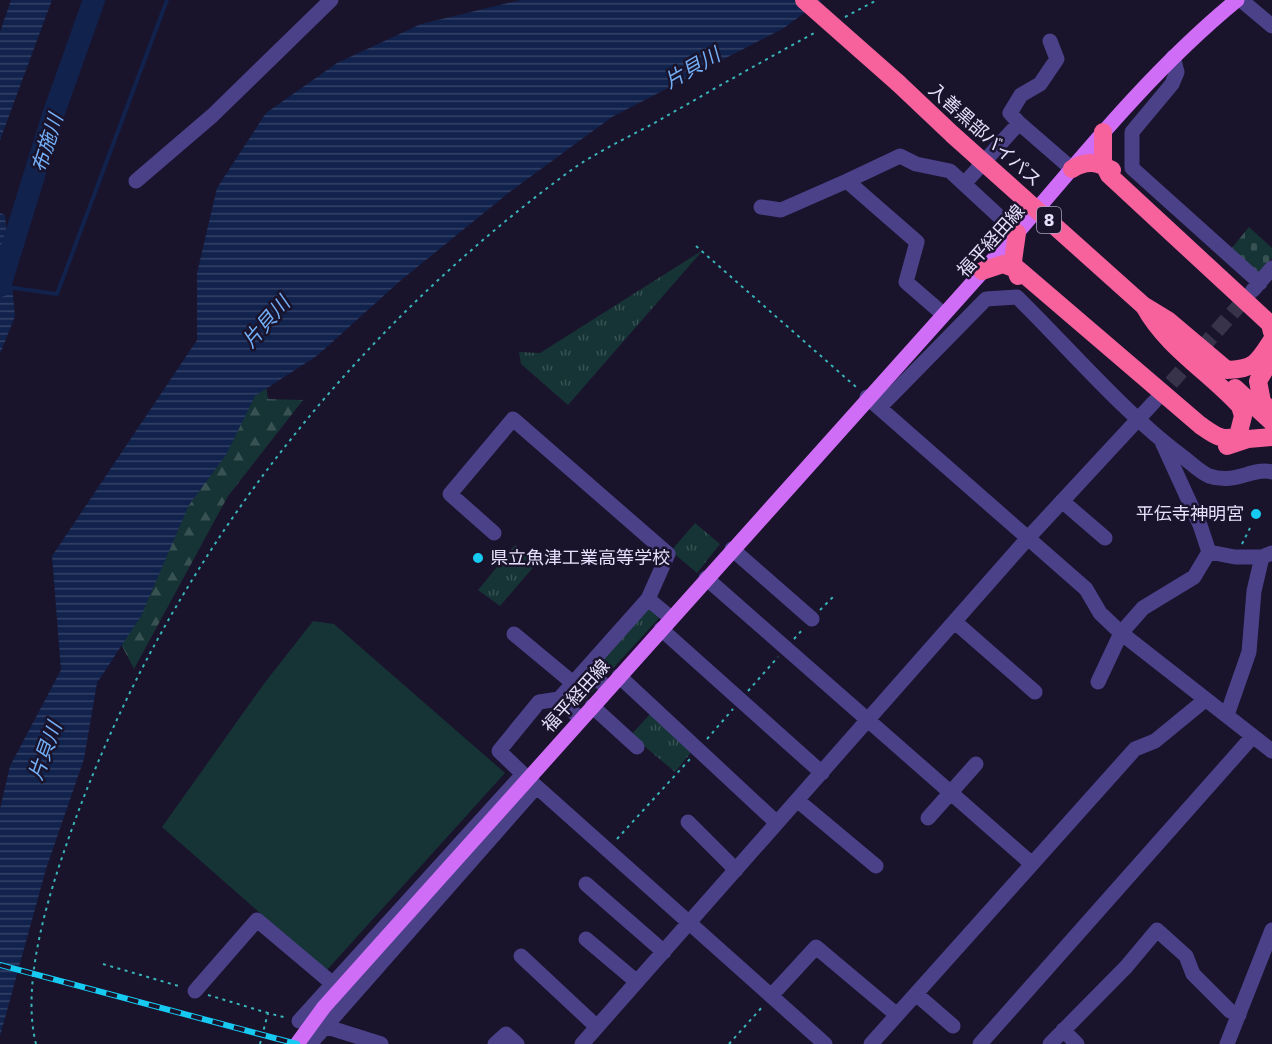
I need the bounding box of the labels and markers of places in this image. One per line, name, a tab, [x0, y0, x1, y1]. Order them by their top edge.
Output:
place label: 平伝寺神明宮	[1136, 503, 1244, 524]
marker: 平伝寺神明宮	[1249, 507, 1263, 521]
place label: 県立魚津工業高等学校	[490, 547, 670, 568]
marker: 県立魚津工業高等学校	[471, 551, 485, 565]

